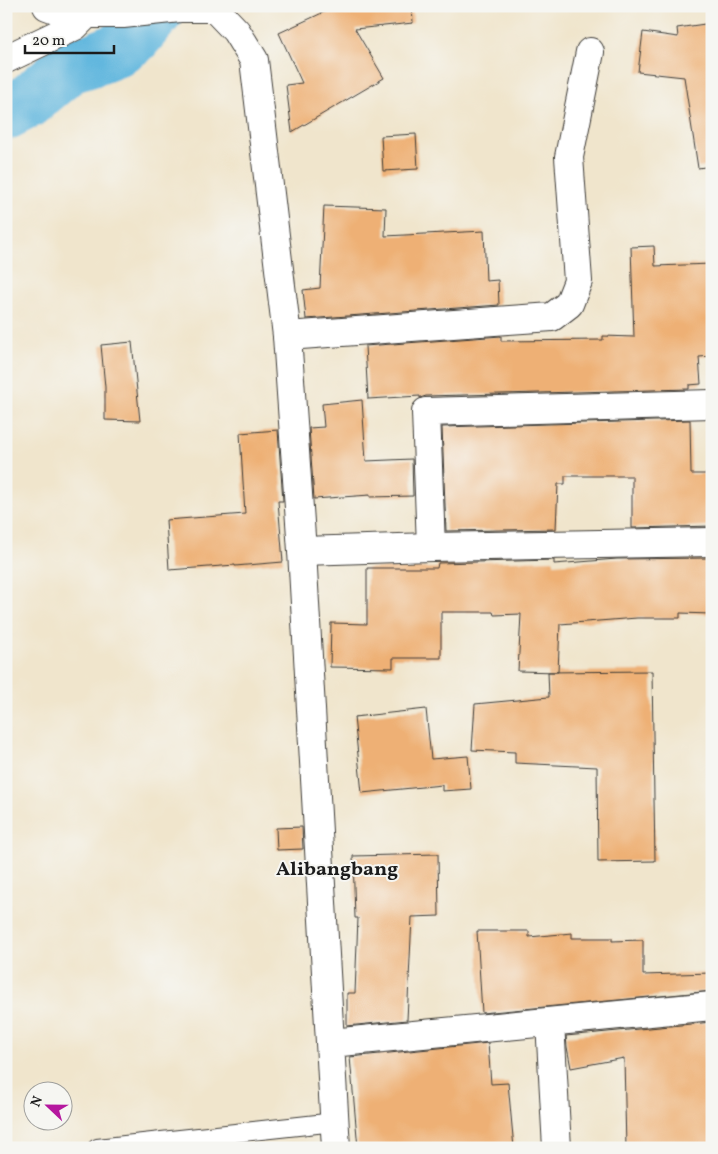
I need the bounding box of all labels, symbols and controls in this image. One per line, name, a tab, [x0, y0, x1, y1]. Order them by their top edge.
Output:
scale bar	[25, 22, 114, 54]
text: 20 m	[32, 31, 65, 52]
district label: Alibangbang	[276, 856, 398, 884]
north arrow	[22, 1082, 72, 1132]
text: N	[27, 1093, 48, 1110]

